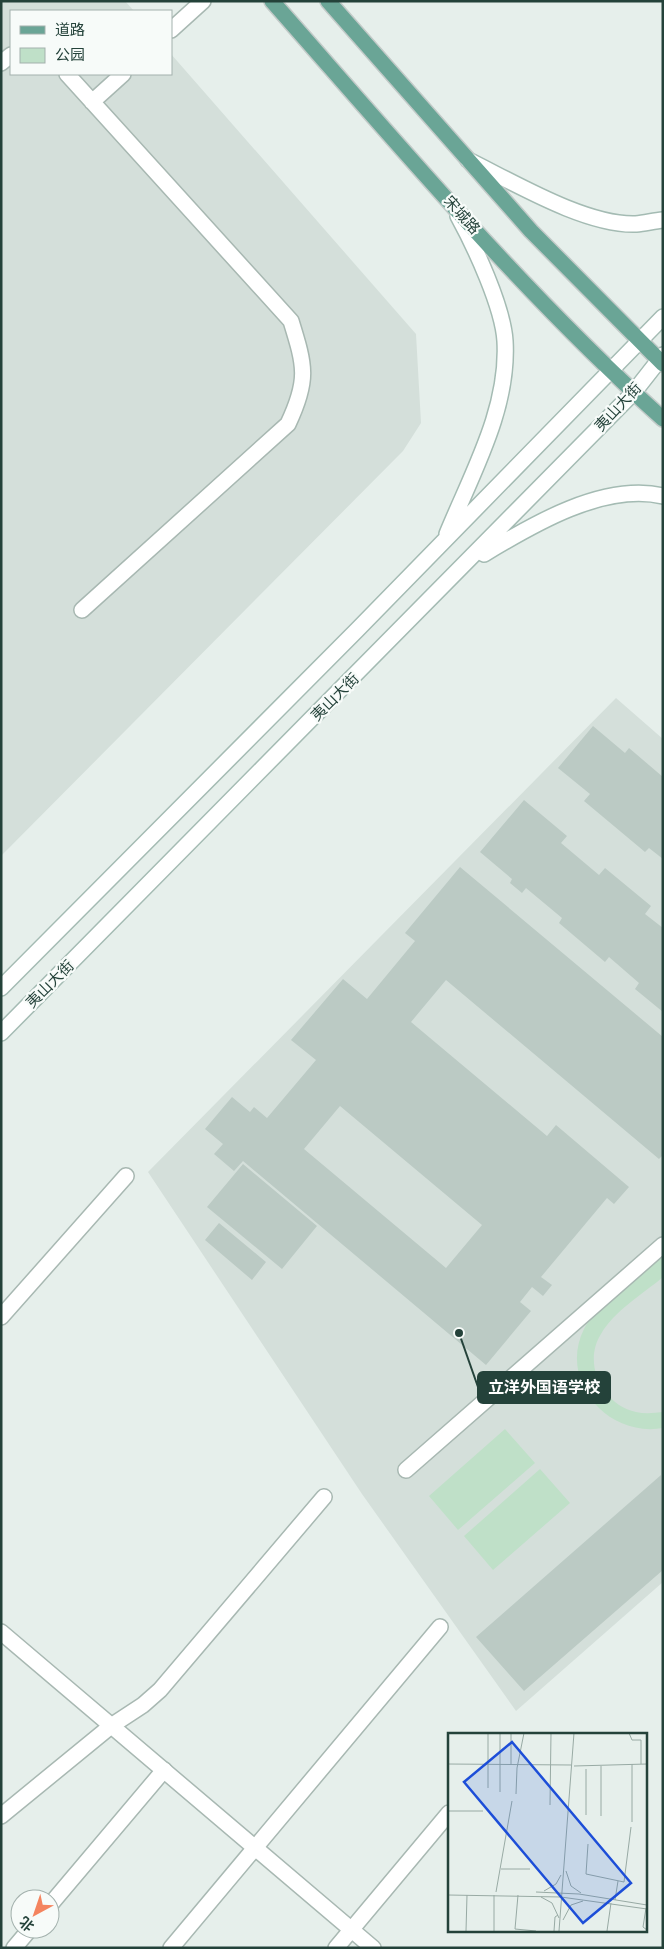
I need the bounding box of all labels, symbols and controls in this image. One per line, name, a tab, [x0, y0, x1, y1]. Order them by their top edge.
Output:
legend	[10, 10, 172, 75]
text: 道路	[55, 21, 85, 38]
text: 公园	[55, 46, 85, 63]
street label: 宋城路	[441, 192, 484, 237]
street label: 夷山大街	[591, 379, 644, 434]
street label: 夷山大街	[307, 669, 362, 724]
street label: 夷山大街	[22, 956, 77, 1011]
callout: 立洋外国语学校	[478, 1372, 610, 1403]
text: 立洋外国语学校	[488, 1378, 601, 1396]
inset map	[448, 1733, 646, 1932]
north arrow	[10, 1889, 60, 1939]
text: 北	[16, 1913, 37, 1935]

